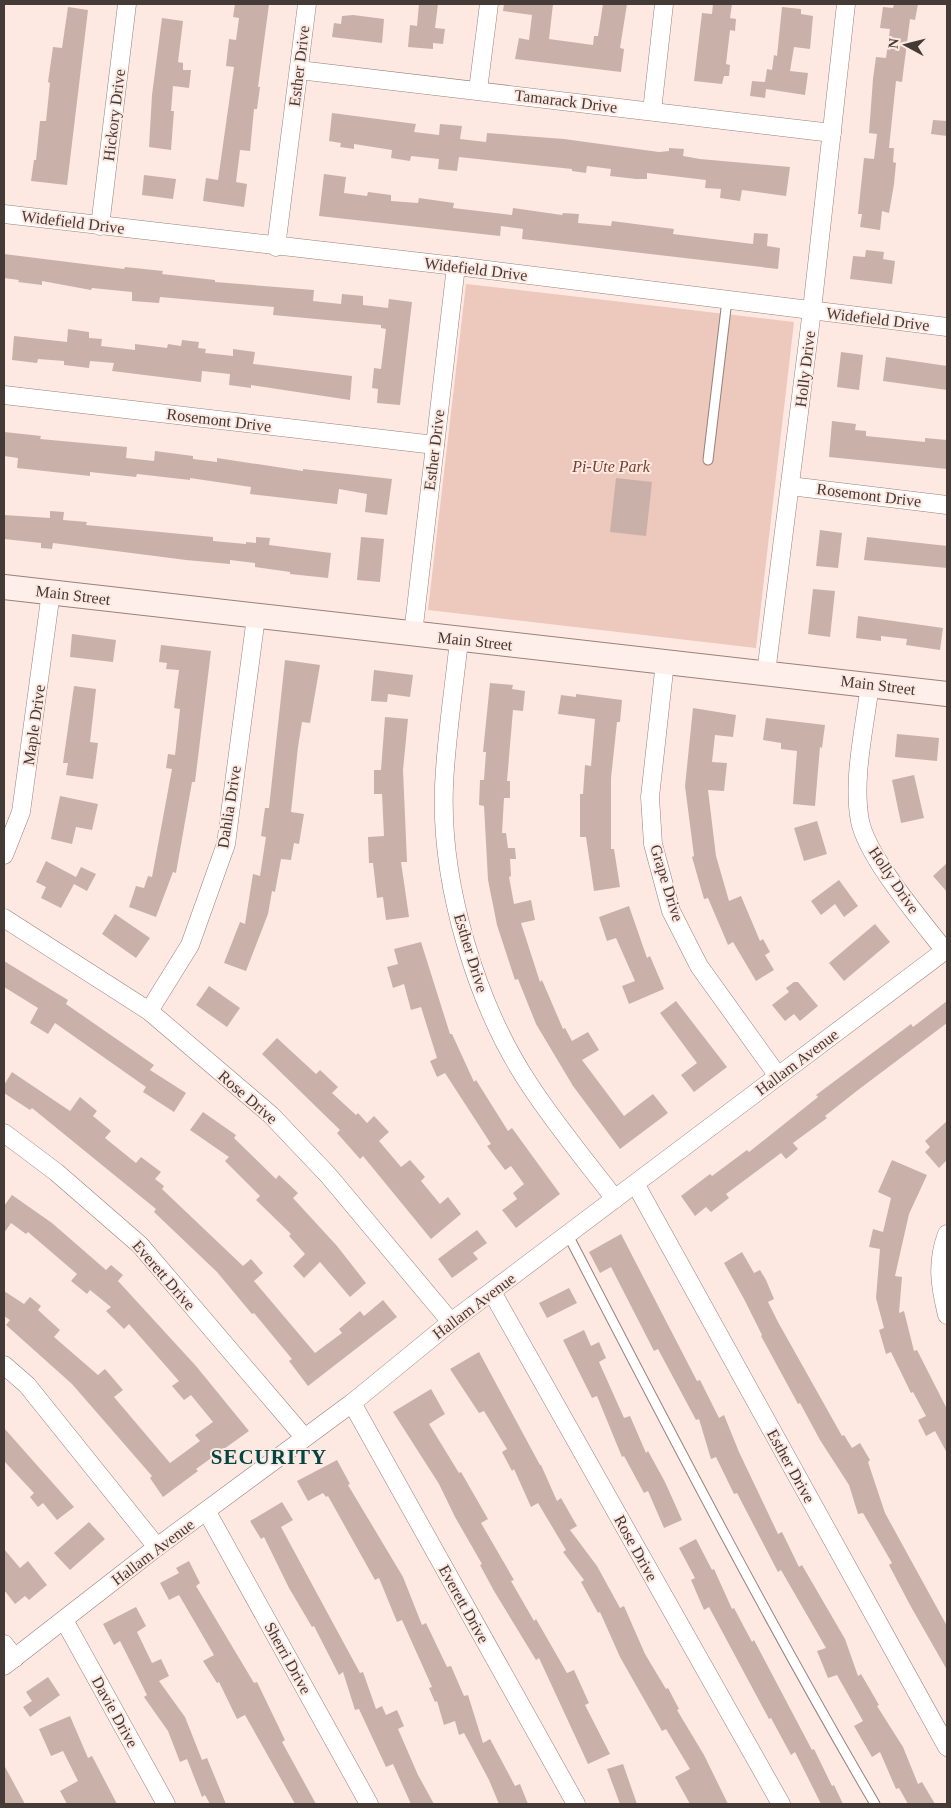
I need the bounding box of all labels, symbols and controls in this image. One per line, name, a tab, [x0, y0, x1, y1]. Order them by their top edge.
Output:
north arrow	[881, 20, 931, 70]
street label: Esther Drive	[286, 25, 312, 107]
text: N	[886, 38, 902, 49]
street label: Hickory Drive	[100, 68, 129, 162]
street label: Tamarack Drive	[514, 86, 618, 116]
street label: Widefield Drive	[20, 207, 126, 237]
street label: Widefield Drive	[423, 254, 529, 284]
street label: Widefield Drive	[825, 304, 931, 334]
street label: Holly Drive	[792, 330, 819, 408]
street label: Rosemont Drive	[166, 405, 272, 435]
street label: Esther Drive	[421, 409, 447, 491]
park label: Pi-Ute Park	[571, 458, 651, 475]
street label: Rosemont Drive	[816, 480, 922, 510]
street label: Main Street	[35, 582, 112, 608]
street label: Main Street	[437, 629, 514, 653]
street label: Main Street	[840, 672, 917, 698]
street label: Maple Drive	[20, 684, 49, 767]
street label: Dahlia Drive	[214, 765, 244, 849]
street label: Grape Drive	[646, 842, 687, 924]
street label: Holly Drive	[865, 843, 923, 917]
street label: Esther Drive	[451, 912, 491, 994]
street label: Hallam Avenue	[752, 1025, 842, 1099]
street label: Rose Drive	[215, 1067, 281, 1127]
street label: Everett Drive	[129, 1237, 199, 1313]
street label: Hallam Avenue	[429, 1269, 519, 1343]
street label: Esther Drive	[764, 1426, 818, 1506]
district label: SECURITY	[211, 1445, 327, 1469]
street label: Rose Drive	[611, 1512, 661, 1584]
street label: Hallam Avenue	[108, 1515, 198, 1589]
street label: Everett Drive	[436, 1562, 492, 1646]
street label: Sherri Drive	[261, 1619, 315, 1697]
street label: Davie Drive	[89, 1673, 141, 1751]

